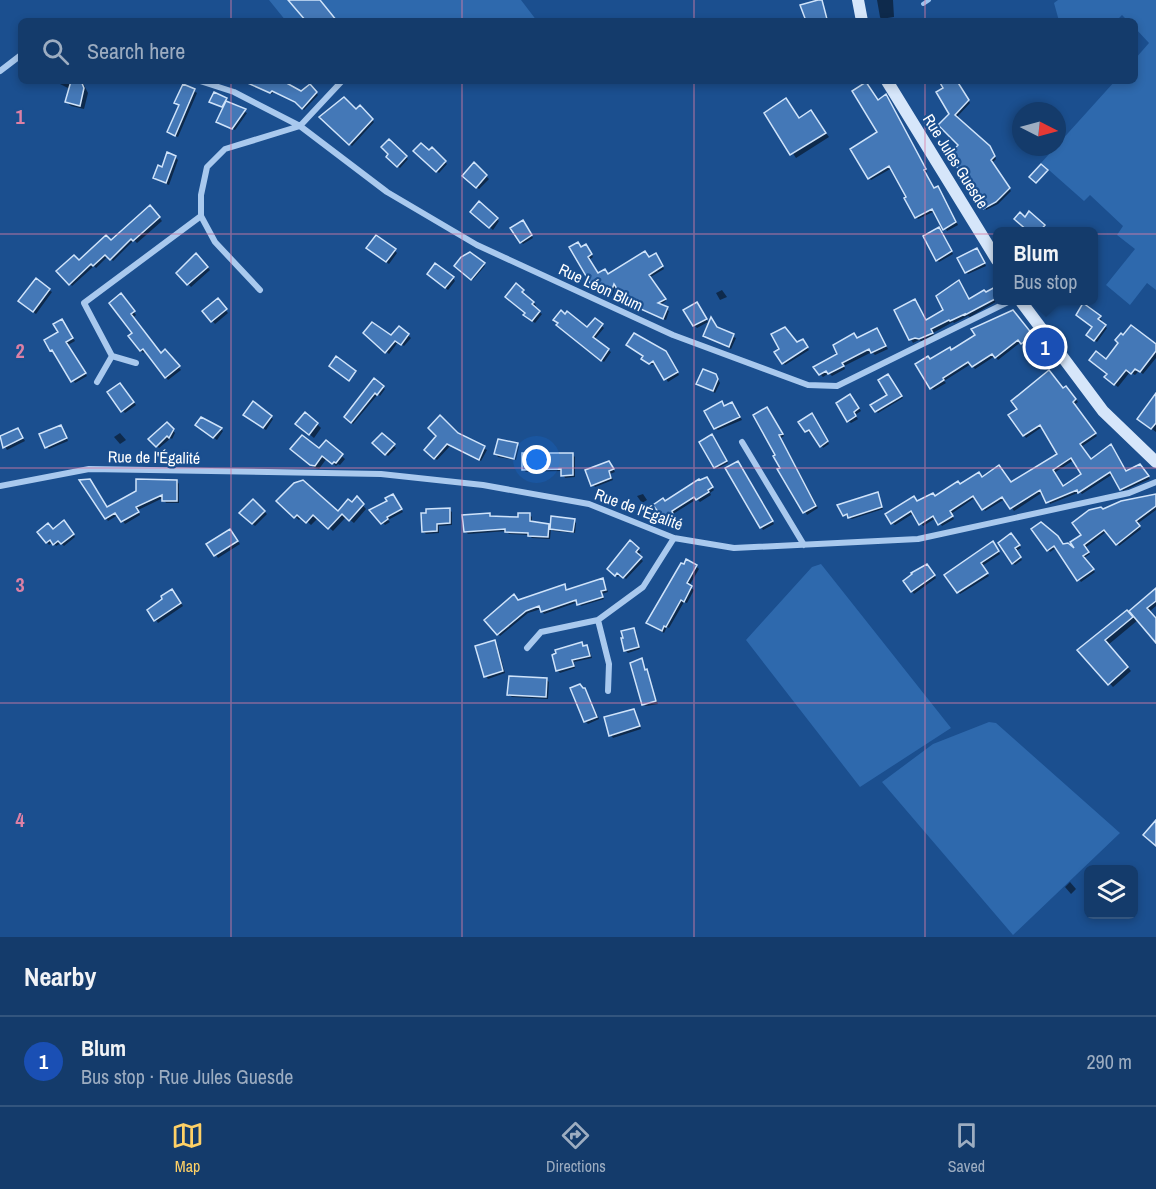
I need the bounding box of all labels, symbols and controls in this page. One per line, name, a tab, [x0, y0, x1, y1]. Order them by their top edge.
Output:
search box	[18, 18, 1138, 84]
icon: search	[39, 35, 72, 68]
text: Search here	[87, 36, 185, 66]
north arrow	[1012, 102, 1066, 156]
text: 1	[15, 103, 25, 130]
street label: Rue Jules Guesde	[918, 109, 994, 213]
popup	[993, 227, 1098, 305]
text: Blum	[1014, 238, 1059, 268]
street label: Rue Léon Blum	[555, 258, 647, 316]
text: Bus stop	[1014, 268, 1077, 295]
pin: 1	[1026, 324, 1064, 370]
text: 2	[15, 337, 25, 364]
street label: Rue de l'Égalité	[108, 445, 200, 469]
your location	[522, 445, 551, 474]
street label: Rue de l'Égalité	[592, 483, 686, 535]
text: 3	[15, 571, 25, 598]
text: 4	[15, 806, 25, 833]
map controls	[1084, 865, 1138, 919]
button: layers	[1084, 865, 1138, 919]
text: Nearby	[24, 959, 96, 994]
text: Blum	[81, 1033, 126, 1063]
text: 1	[39, 1048, 48, 1075]
text: 290 m	[1086, 1048, 1132, 1075]
text: Bus stop · Rue Jules Guesde	[81, 1063, 293, 1090]
tab: Map	[171, 1119, 204, 1177]
tab: Directions	[546, 1119, 606, 1177]
tab: Saved	[948, 1119, 985, 1177]

